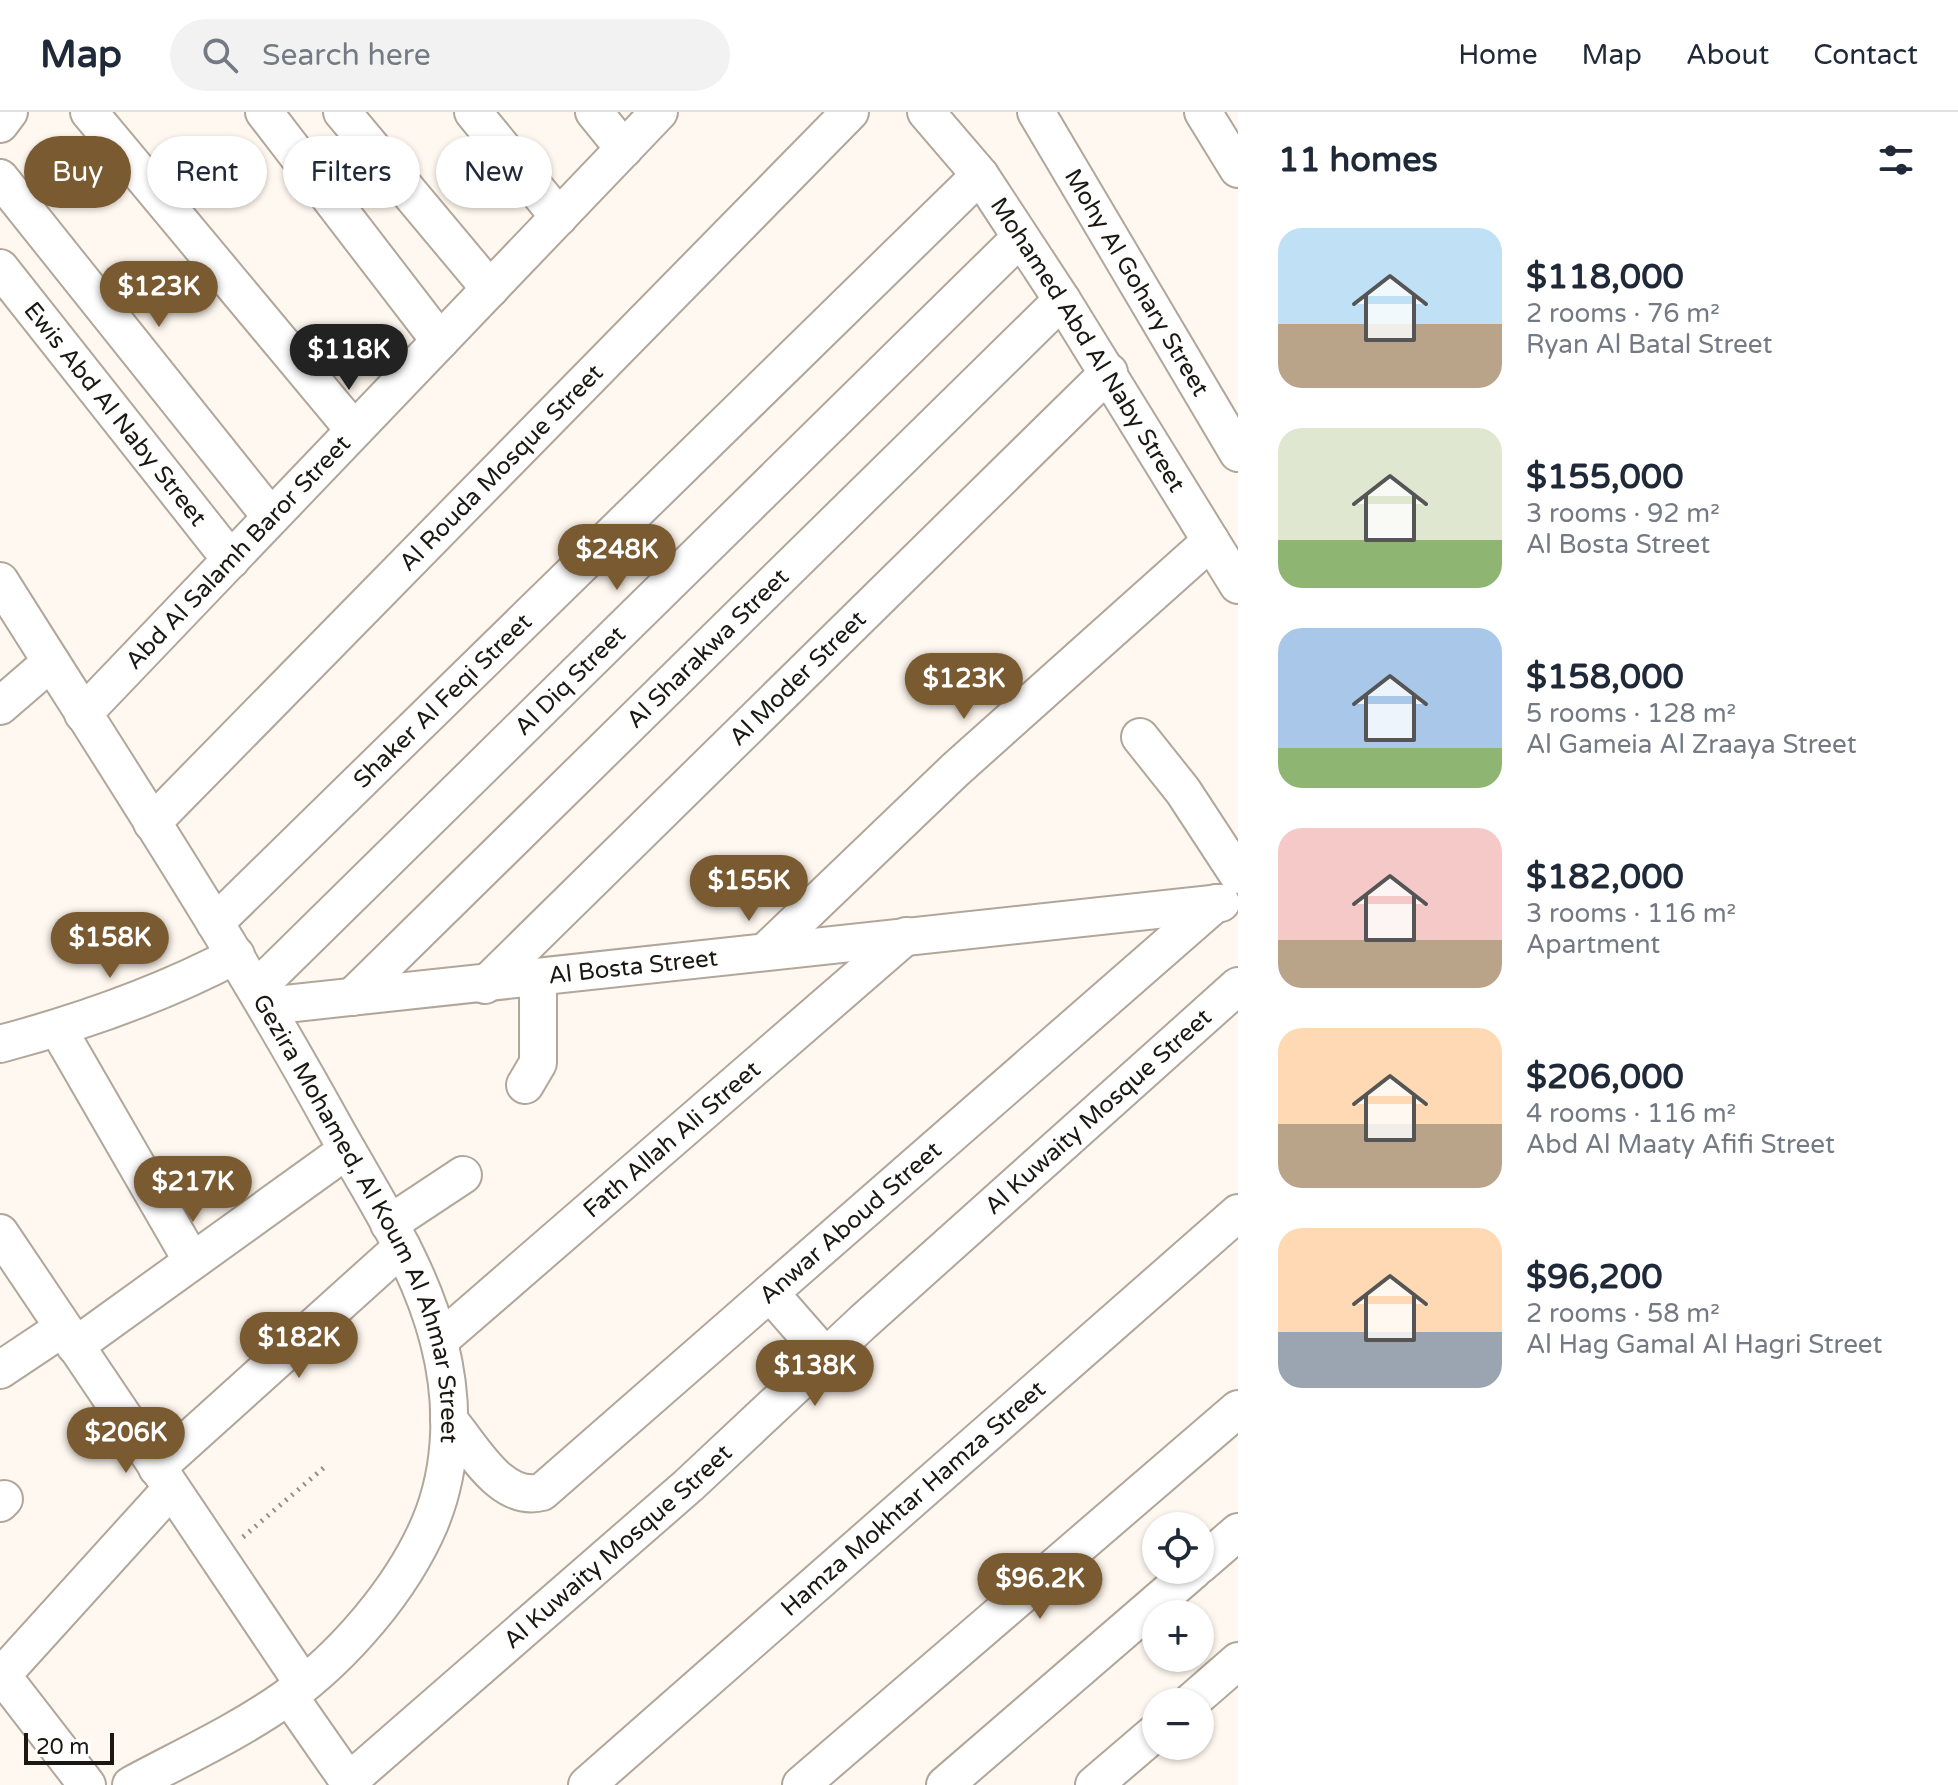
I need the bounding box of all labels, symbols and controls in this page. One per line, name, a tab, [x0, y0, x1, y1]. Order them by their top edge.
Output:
search box	[170, 19, 730, 91]
text: Map	[40, 32, 122, 78]
icon: search	[198, 33, 242, 77]
text: Search here	[262, 37, 431, 74]
text: Home	[1458, 38, 1538, 72]
text: Map	[1582, 38, 1642, 72]
text: About	[1686, 38, 1769, 72]
text: Contact	[1813, 38, 1918, 72]
chip: Buy	[24, 136, 131, 208]
chip: Rent	[147, 136, 267, 208]
chip: Filters	[283, 136, 420, 208]
chip: New	[436, 136, 552, 208]
icon: filters	[1874, 138, 1918, 182]
text: 11 homes	[1278, 140, 1438, 181]
street label: Mohy Al Gohary Street	[1058, 164, 1215, 401]
street label: Mohamed Abd Al Naby Street	[984, 192, 1191, 497]
text: $118,000	[1526, 257, 1684, 298]
icon: home	[1342, 260, 1438, 356]
pin: $123K	[103, 261, 215, 329]
text: $123K	[118, 271, 200, 302]
street label: Ewis Abd Al Naby Street	[18, 296, 213, 532]
text: 2 rooms · 76 m²	[1526, 298, 1720, 329]
pin: $118K	[293, 324, 405, 392]
text: Ryan Al Batal Street	[1526, 329, 1772, 360]
text: $118K	[308, 334, 390, 365]
street label: Al Rouda Mosque Street	[393, 358, 609, 577]
street label: Abd Al Salamh Baror Street	[119, 429, 356, 675]
text: $155,000	[1526, 457, 1684, 498]
icon: home	[1342, 460, 1438, 556]
text: 3 rooms · 92 m²	[1526, 498, 1720, 529]
pin: $248K	[561, 524, 673, 592]
text: Al Bosta Street	[1526, 529, 1710, 560]
text: $248K	[576, 534, 658, 565]
street label: Al Sharakwa Street	[620, 562, 795, 734]
street label: Al Moder Street	[723, 605, 872, 752]
street label: Shaker Al Feqi Street	[347, 607, 538, 794]
street label: Al Diq Street	[508, 620, 631, 741]
pin: $123K	[908, 653, 1020, 721]
text: $158,000	[1526, 657, 1684, 698]
icon: home	[1342, 660, 1438, 756]
text: $123K	[923, 663, 1005, 694]
text: 5 rooms · 128 m²	[1526, 698, 1736, 729]
text: Al Gameia Al Zraaya Street	[1526, 729, 1857, 760]
pin: $155K	[693, 855, 805, 923]
text: $182,000	[1526, 857, 1684, 898]
icon: home	[1342, 860, 1438, 956]
text: $155K	[708, 865, 790, 896]
text: 3 rooms · 116 m²	[1526, 898, 1736, 929]
pin: $158K	[54, 912, 166, 980]
text: $158K	[69, 922, 151, 953]
text: Apartment	[1526, 929, 1660, 960]
street label: Al Bosta Street	[547, 943, 719, 990]
street label: Gezira Mohamed, Al Koum Al Ahmar Street	[247, 989, 464, 1444]
street label: Al Kuwaity Mosque Street	[979, 1002, 1217, 1221]
street label: Fath Allah Ali Street	[577, 1055, 766, 1224]
text: $206,000	[1526, 1057, 1684, 1098]
icon: home	[1342, 1060, 1438, 1156]
text: 4 rooms · 116 m²	[1526, 1098, 1736, 1129]
text: Abd Al Maaty Afifi Street	[1526, 1129, 1835, 1160]
street label: Anwar Aboud Street	[753, 1135, 947, 1310]
pin: $217K	[137, 1156, 249, 1224]
text: $217K	[152, 1166, 234, 1197]
text: $96,200	[1526, 1257, 1663, 1298]
icon: home	[1342, 1260, 1438, 1356]
text: 2 rooms · 58 m²	[1526, 1298, 1720, 1329]
pin: $182K	[243, 1312, 355, 1380]
text: $182K	[258, 1322, 340, 1353]
text: Al Hag Gamal Al Hagri Street	[1526, 1329, 1883, 1360]
pin: $138K	[759, 1340, 871, 1408]
text: $138K	[774, 1350, 856, 1381]
street label: Hamza Mokhtar Hamza Street	[775, 1375, 1051, 1622]
pin: $206K	[70, 1407, 182, 1475]
text: $206K	[85, 1417, 167, 1448]
street label: Al Kuwaity Mosque Street	[497, 1438, 738, 1655]
map controls	[1142, 1512, 1214, 1760]
button: locate	[1142, 1512, 1214, 1584]
pin: $96.2K	[975, 1553, 1105, 1621]
text: $96.2K	[995, 1563, 1085, 1594]
button: +	[1142, 1600, 1214, 1672]
button: −	[1142, 1688, 1214, 1760]
scale bar	[24, 1729, 114, 1765]
text: 20 m	[36, 1734, 90, 1760]

